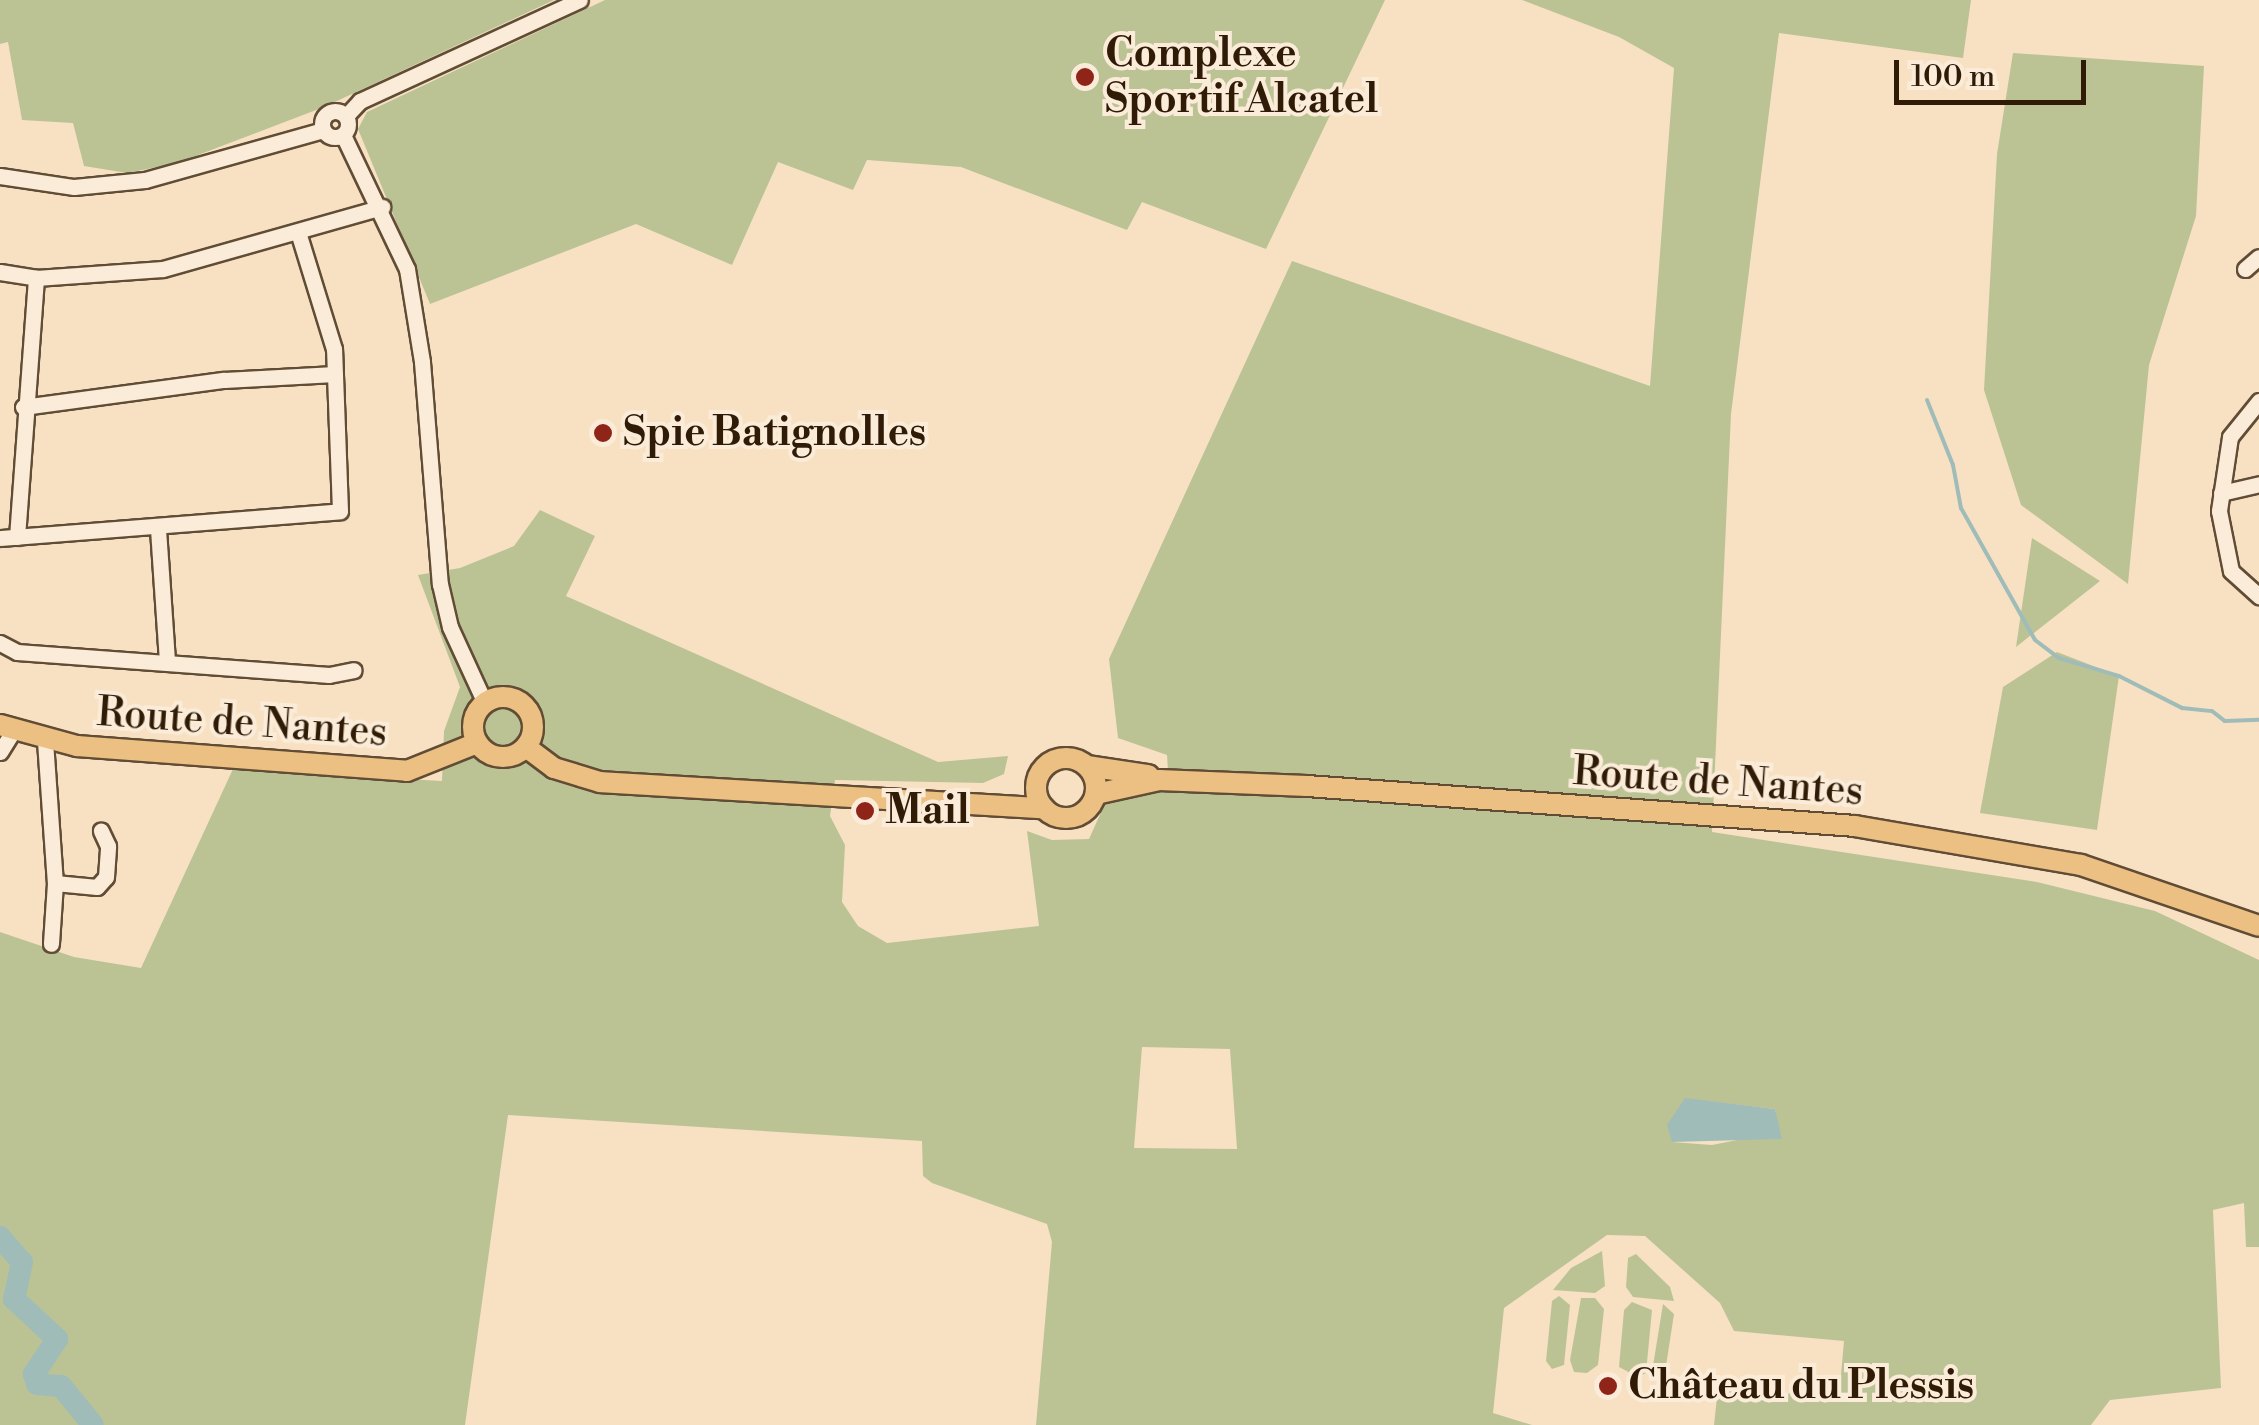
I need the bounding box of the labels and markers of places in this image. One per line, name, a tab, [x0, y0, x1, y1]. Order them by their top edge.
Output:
place label: Complexe Sportif Alcatel	[1105, 30, 1378, 124]
marker: Complexe Sportif Alcatel	[1074, 66, 1096, 88]
place label: Spie Batignolles	[623, 409, 926, 457]
marker: Spie Batignolles	[592, 422, 614, 444]
place label: Mail	[885, 787, 970, 835]
marker: Mail	[854, 800, 876, 822]
place label: Château du Plessis	[1628, 1362, 1974, 1410]
marker: Château du Plessis	[1597, 1375, 1619, 1397]

